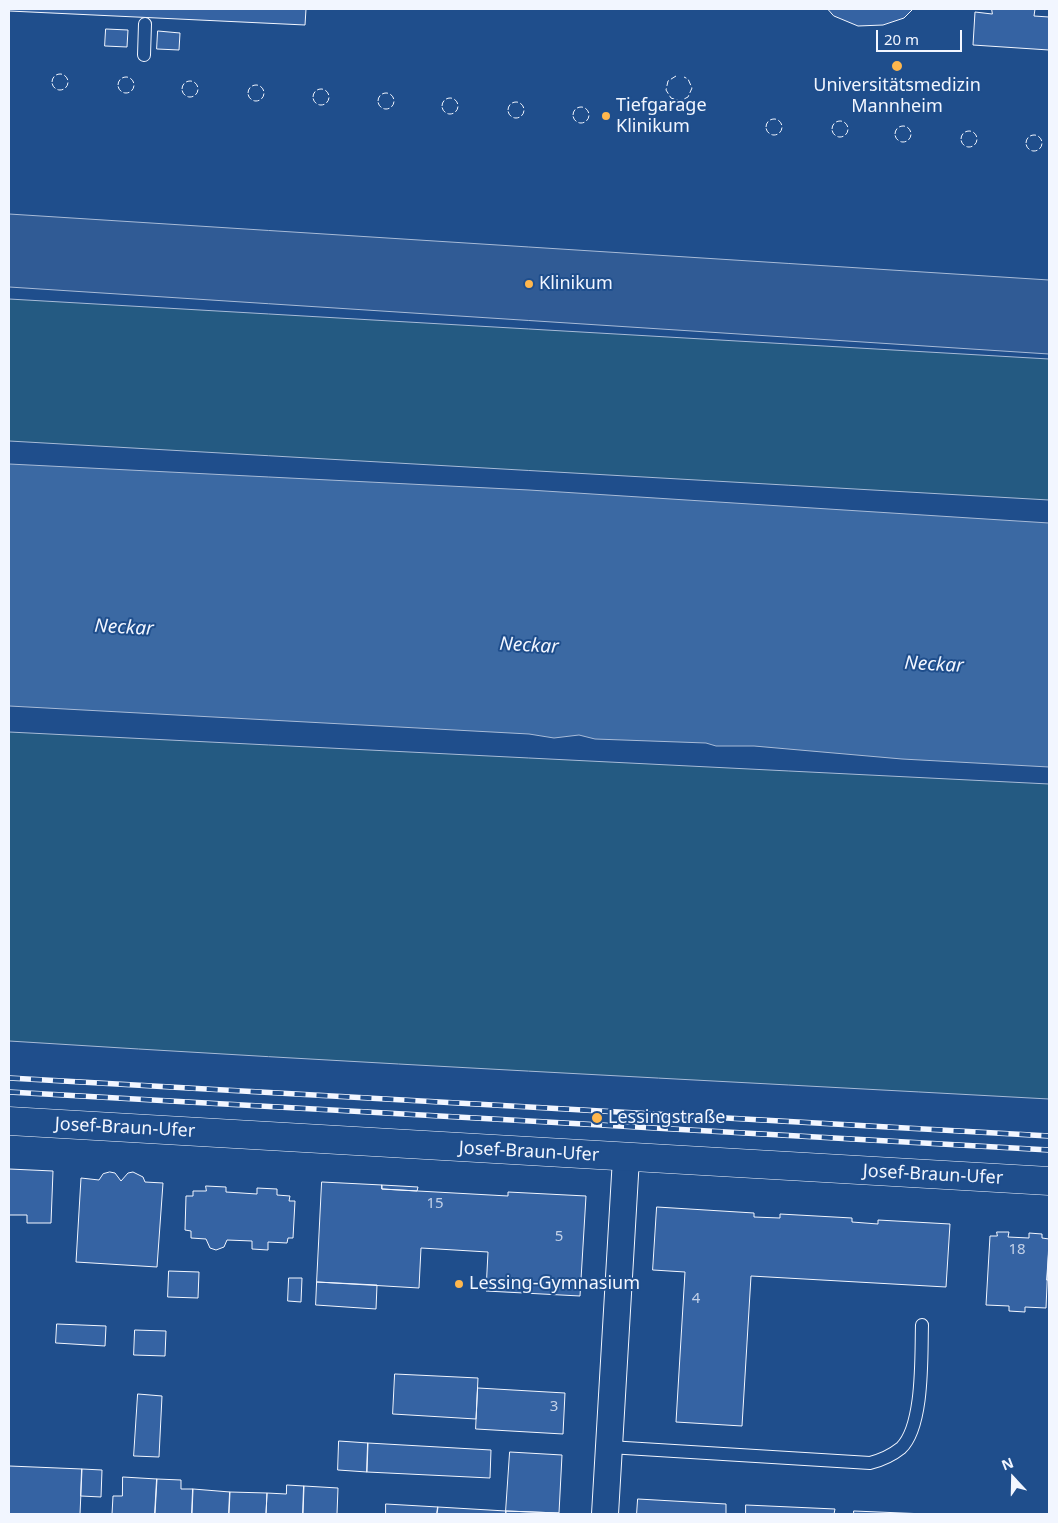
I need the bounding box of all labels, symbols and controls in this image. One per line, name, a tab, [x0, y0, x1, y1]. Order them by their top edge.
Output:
scale bar	[878, 20, 964, 52]
text: 20 m	[884, 29, 919, 49]
marker: Universitätsmedizin Mannheim	[890, 59, 904, 73]
place label: Universitätsmedizin Mannheim	[813, 75, 981, 118]
place label: Tiefgarage Klinikum	[616, 95, 707, 138]
marker: Tiefgarage Klinikum	[600, 110, 612, 122]
place label: Klinikum	[539, 273, 613, 295]
marker: Klinikum	[523, 278, 535, 290]
water label: Neckar	[94, 615, 154, 641]
water label: Neckar	[499, 633, 559, 659]
water label: Neckar	[904, 652, 964, 678]
place label: Lessingstraße	[608, 1107, 725, 1129]
marker: Lessingstraße	[590, 1111, 604, 1125]
street label: Josef-Braun-Ufer	[54, 1114, 196, 1142]
street label: Josef-Braun-Ufer	[458, 1138, 600, 1166]
street label: Josef-Braun-Ufer	[862, 1161, 1004, 1189]
house number: 15	[426, 1195, 444, 1213]
house number: 5	[555, 1228, 563, 1246]
house number: 18	[1008, 1241, 1026, 1259]
place label: Lessing-Gymnasium	[469, 1273, 640, 1295]
marker: Lessing-Gymnasium	[453, 1278, 465, 1290]
house number: 4	[692, 1290, 700, 1308]
house number: 3	[550, 1398, 558, 1416]
north arrow	[988, 1453, 1038, 1503]
text: N	[999, 1453, 1016, 1474]

